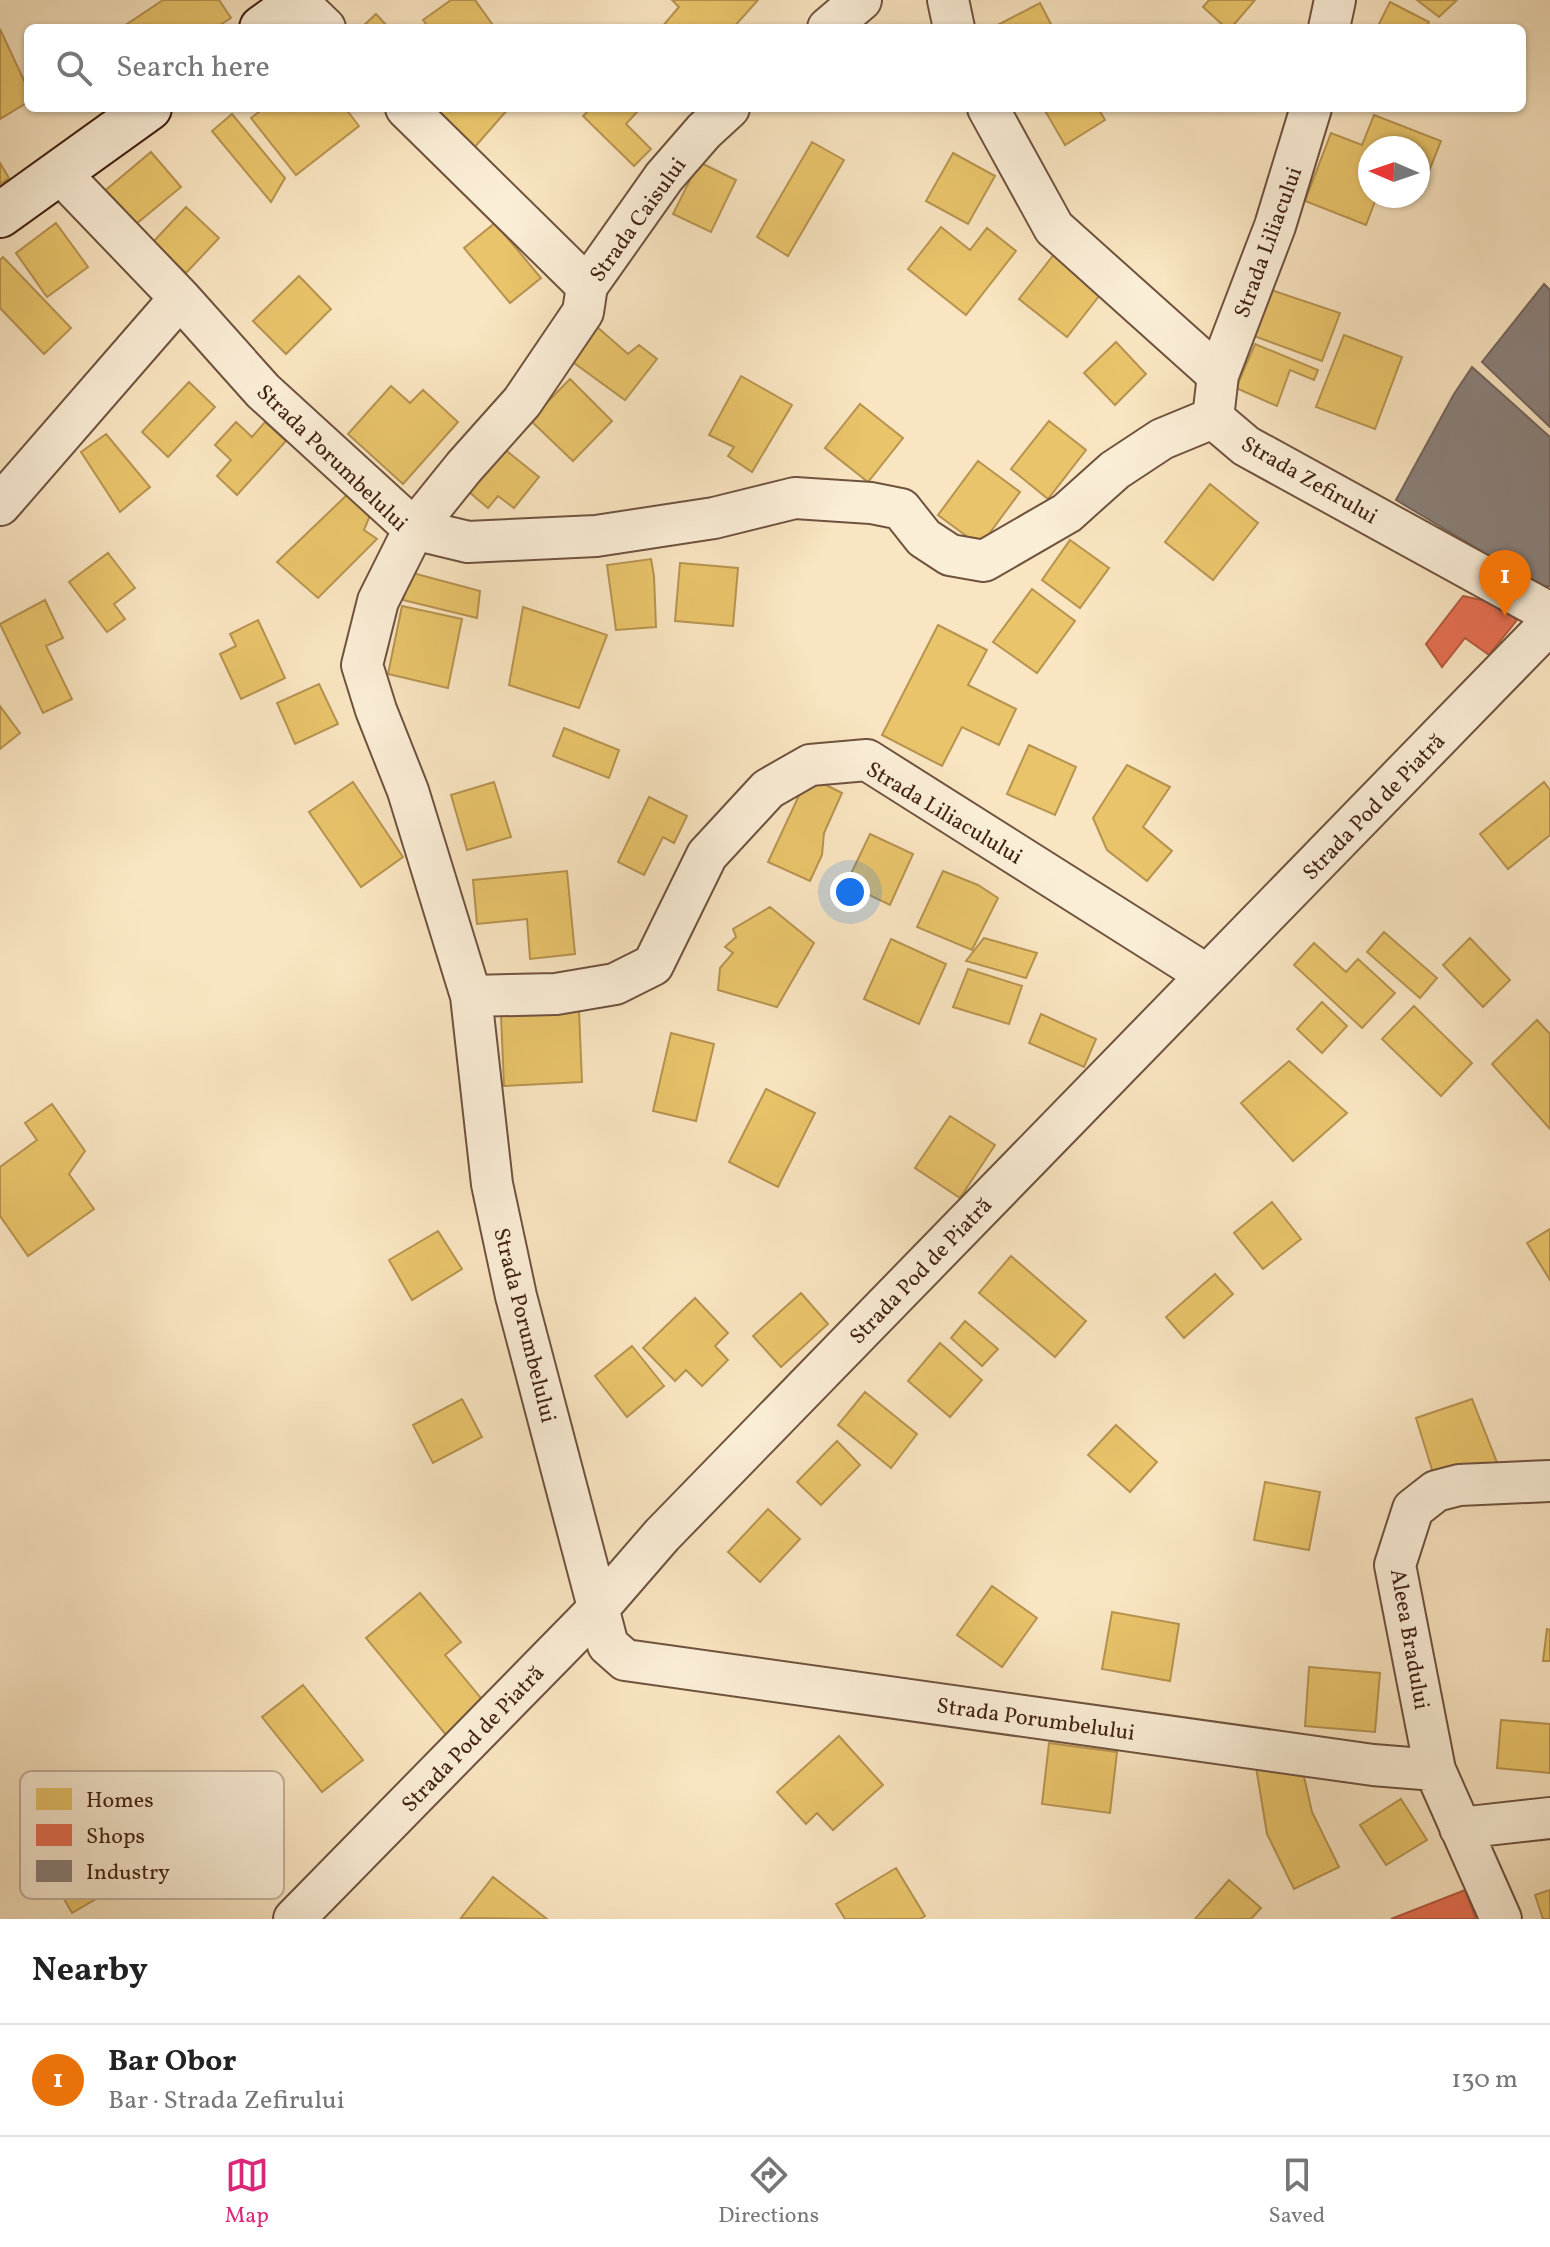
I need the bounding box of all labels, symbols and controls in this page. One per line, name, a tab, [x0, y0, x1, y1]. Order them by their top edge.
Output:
search box	[24, 24, 1526, 112]
icon: search	[52, 46, 96, 90]
text: Search here	[116, 47, 270, 89]
north arrow	[1358, 136, 1430, 208]
street label: Strada Caisului	[583, 152, 695, 289]
street label: Strada Liliacului	[1228, 163, 1311, 323]
street label: Strada Porumbelului	[249, 378, 414, 539]
street label: Strada Zefirului	[1235, 429, 1383, 533]
pin: 1	[1479, 550, 1531, 616]
street label: Strada Pod de Piatră	[1296, 727, 1453, 888]
street label: Strada Liliaculului	[860, 755, 1028, 873]
your location	[830, 872, 870, 912]
street label: Strada Pod de Piatră	[843, 1191, 1000, 1352]
street label: Strada Porumbelului	[484, 1225, 563, 1426]
street label: Aleea Bradului	[1381, 1567, 1436, 1712]
street label: Strada Pod de Piatră	[395, 1659, 552, 1820]
street label: Strada Porumbelului	[934, 1691, 1137, 1750]
legend	[20, 1771, 284, 1899]
text: Homes	[86, 1786, 154, 1817]
text: Shops	[86, 1822, 145, 1853]
text: Industry	[86, 1858, 170, 1889]
text: Nearby	[32, 1948, 148, 1995]
text: Bar Obor	[108, 2041, 236, 2083]
text: 1	[53, 2062, 63, 2098]
text: 130 m	[1451, 2062, 1518, 2098]
text: Bar · Strada Zefirului	[108, 2083, 345, 2119]
tab: Map	[225, 2153, 269, 2232]
tab: Directions	[718, 2153, 819, 2232]
tab: Saved	[1269, 2153, 1325, 2232]

